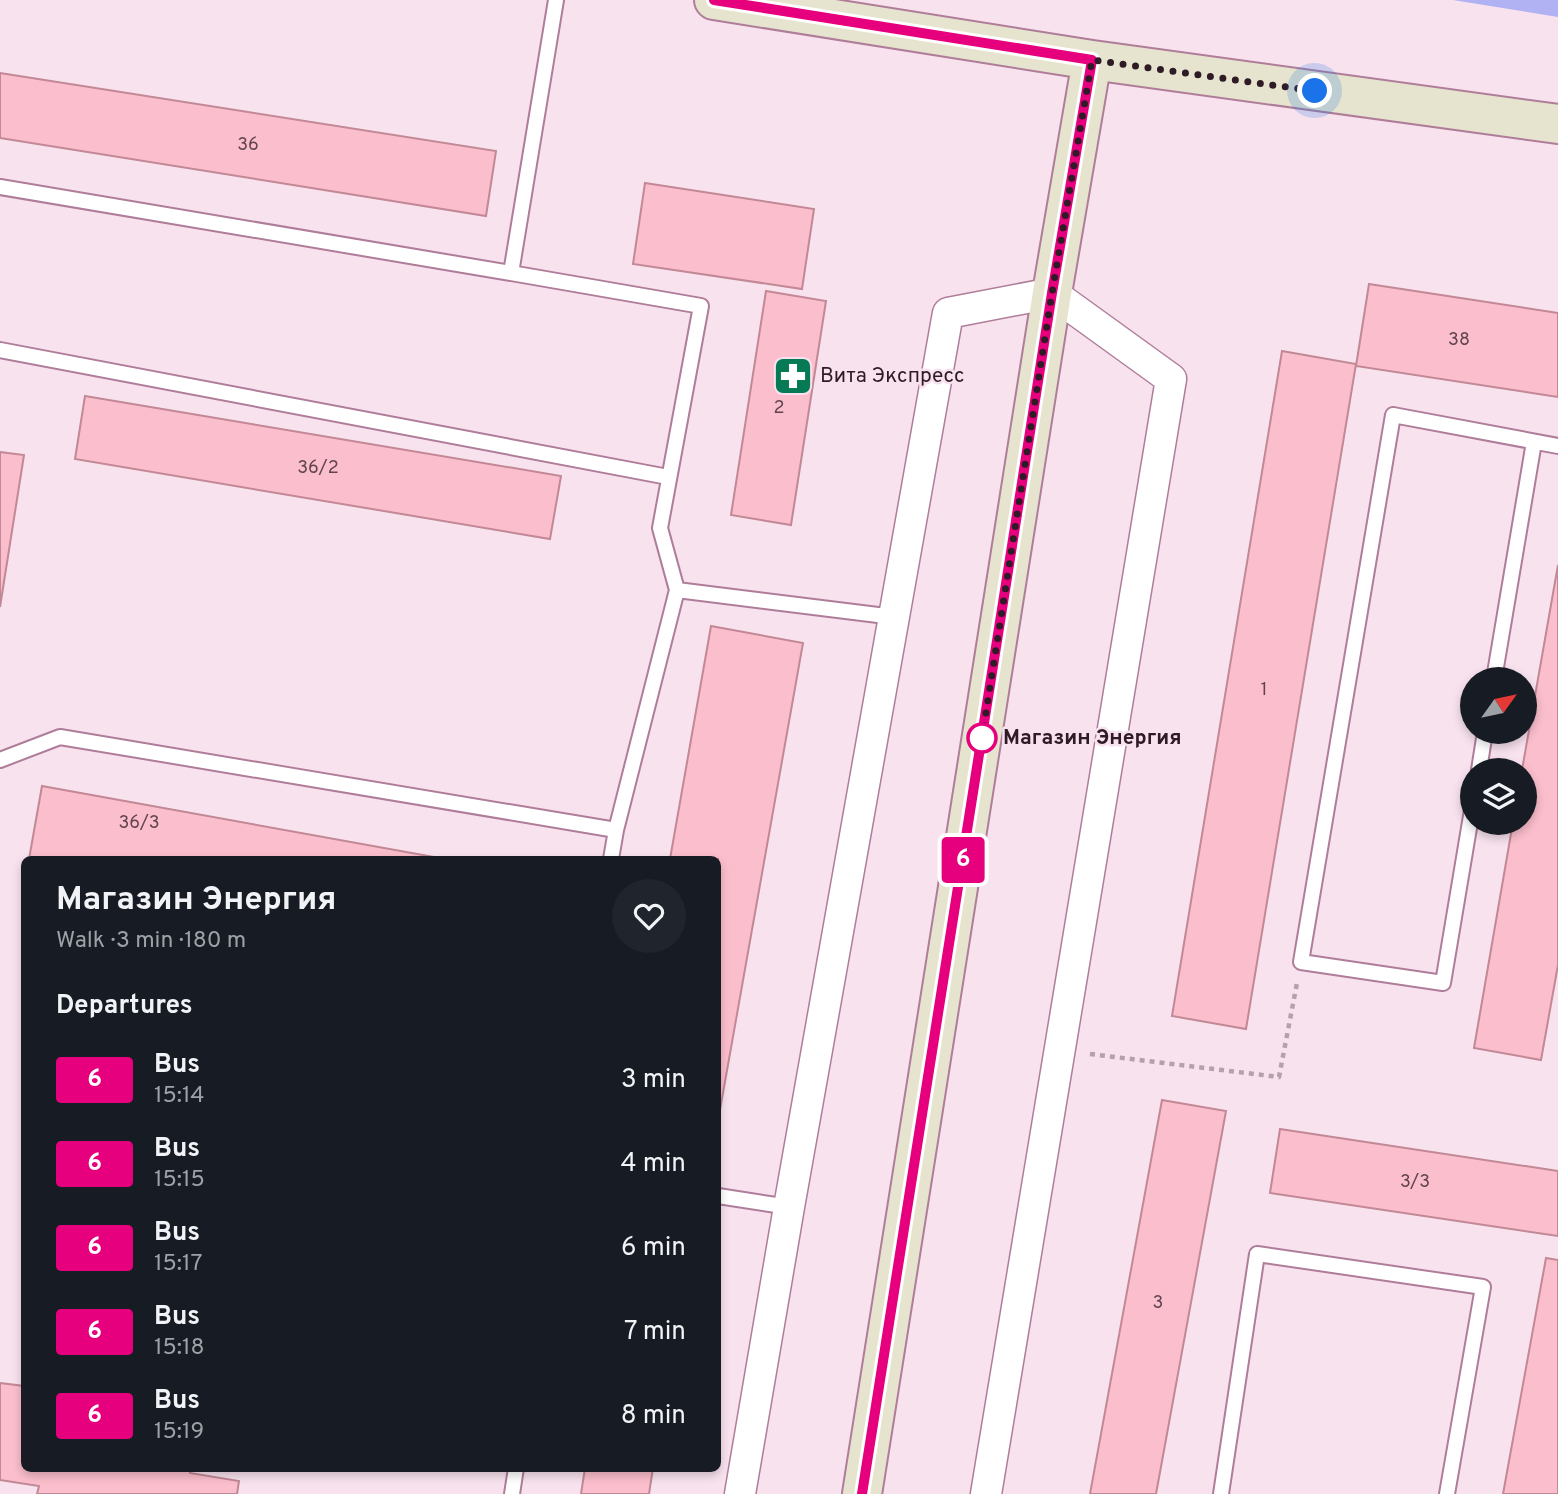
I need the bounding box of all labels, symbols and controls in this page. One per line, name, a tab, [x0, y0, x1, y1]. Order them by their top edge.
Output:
your location	[1297, 73, 1332, 108]
house number: 36	[237, 134, 259, 157]
house number: 38	[1448, 329, 1470, 352]
pharmacy icon: Вита Экспресс	[772, 355, 814, 397]
place label: Вита Экспресс	[820, 363, 965, 390]
house number: 2	[773, 397, 785, 420]
house number: 36/2	[297, 457, 339, 480]
north arrow	[1460, 667, 1536, 744]
map controls	[1460, 667, 1537, 835]
house number: 1	[1261, 679, 1267, 702]
marker: Магазин Энергия	[967, 723, 997, 753]
place label: Магазин Энергия	[1003, 725, 1182, 752]
button: layers	[1460, 758, 1537, 835]
house number: 36/3	[118, 812, 160, 835]
line badge: 6	[940, 837, 986, 883]
text: 6	[956, 845, 970, 875]
button: heart	[612, 879, 686, 953]
text: Магазин Энергия	[56, 880, 337, 922]
text: Walk · 3 min · 180 m	[56, 927, 246, 956]
text: Departures	[56, 990, 193, 1023]
text: Bus	[154, 1049, 200, 1082]
text: 3 min	[621, 1064, 686, 1097]
text: 6	[87, 1065, 102, 1095]
text: 15:14	[154, 1082, 204, 1111]
text: Bus	[154, 1133, 200, 1166]
text: 4 min	[620, 1148, 686, 1181]
text: 6	[87, 1149, 102, 1179]
text: 15:15	[154, 1166, 205, 1195]
house number: 3/3	[1400, 1171, 1430, 1194]
text: Bus	[154, 1217, 200, 1250]
text: 6 min	[621, 1232, 686, 1265]
text: 6	[87, 1233, 102, 1263]
text: 15:17	[154, 1250, 203, 1279]
house number: 3	[1153, 1292, 1163, 1315]
text: Bus	[154, 1301, 200, 1334]
text: 7 min	[624, 1316, 686, 1349]
text: 6	[87, 1317, 102, 1347]
text: 15:18	[154, 1334, 205, 1363]
text: Bus	[154, 1385, 200, 1418]
text: 8 min	[621, 1400, 686, 1433]
text: 6	[87, 1401, 102, 1431]
text: 15:19	[154, 1418, 204, 1447]

